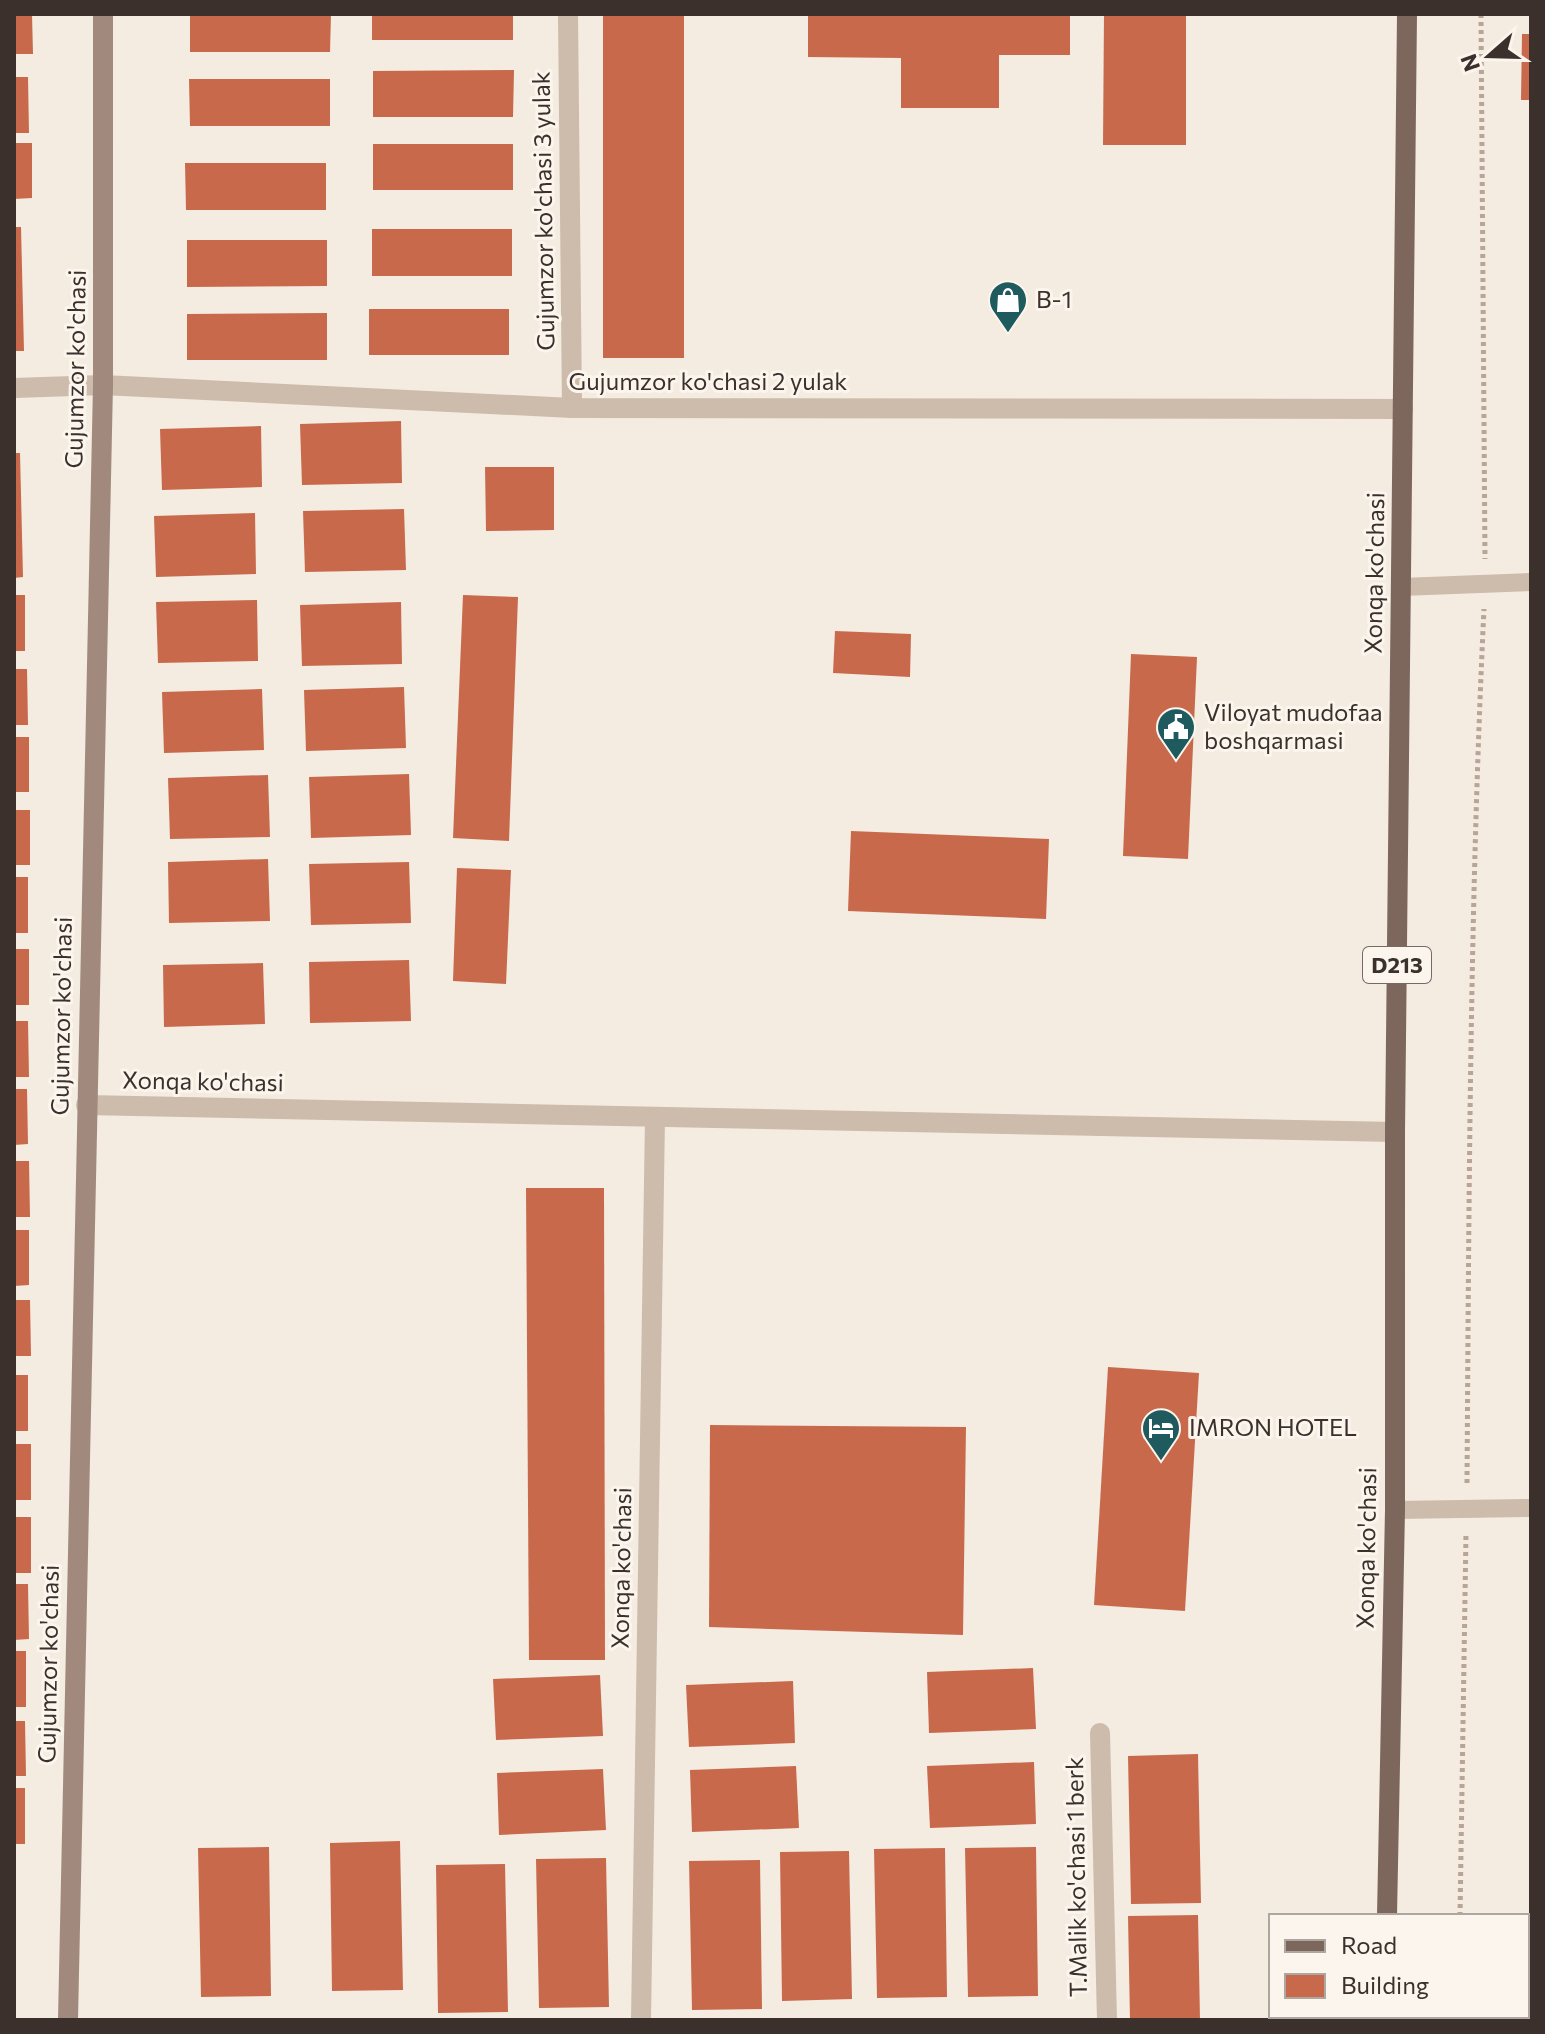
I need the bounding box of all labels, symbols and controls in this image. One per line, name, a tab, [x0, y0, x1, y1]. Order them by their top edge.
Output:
north arrow	[1449, 16, 1529, 96]
text: N	[1454, 51, 1485, 75]
street label: Gujumzor ko'chasi 3 yulak	[526, 71, 559, 351]
street label: Gujumzor ko'chasi	[58, 269, 91, 469]
shop icon: В-1	[987, 279, 1029, 334]
place label: В-1	[1036, 284, 1072, 313]
street label: Gujumzor ko'chasi 2 yulak	[569, 366, 847, 395]
street label: Xonqa ko'chasi	[1358, 492, 1389, 654]
place label: Viloyat mudofaa boshqarmasi	[1204, 697, 1383, 754]
public building icon: Viloyat mudofaa boshqarmasi	[1155, 706, 1197, 761]
street label: Gujumzor ko'chasi	[44, 916, 77, 1116]
road number: D213	[1363, 947, 1431, 983]
street label: Xonqa ko'chasi	[122, 1065, 284, 1096]
hotel icon: IMRON HOTEL	[1140, 1407, 1182, 1462]
place label: IMRON HOTEL	[1189, 1412, 1357, 1441]
street label: Xonqa ko'chasi	[1350, 1467, 1381, 1629]
street label: Xonqa ko'chasi	[605, 1487, 636, 1649]
street label: Gujumzor ko'chasi	[31, 1564, 64, 1764]
street label: T.Malik ko'chasi 1 berk	[1059, 1757, 1092, 1997]
legend	[1269, 1914, 1529, 2018]
text: Road	[1341, 1930, 1397, 1959]
text: Building	[1341, 1970, 1429, 1999]

